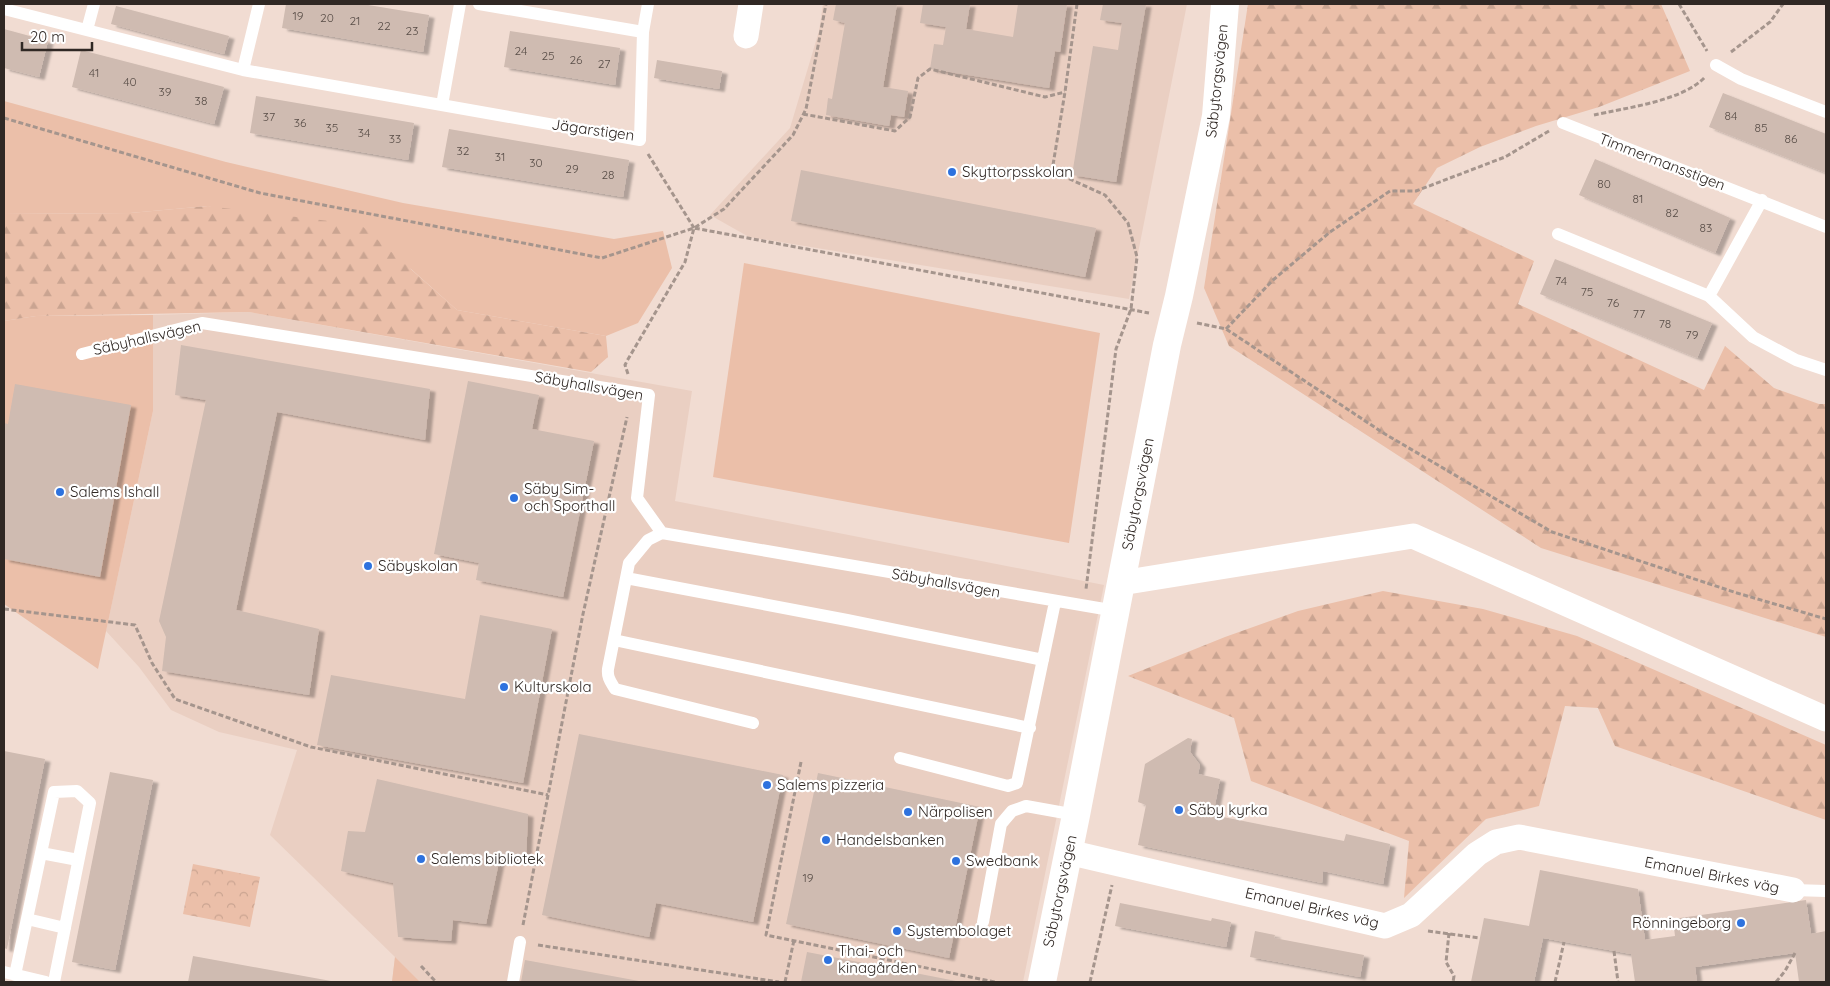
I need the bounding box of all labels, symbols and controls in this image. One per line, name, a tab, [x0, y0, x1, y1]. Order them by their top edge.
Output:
house number: 19	[292, 8, 304, 23]
house number: 20	[320, 10, 334, 25]
house number: 21	[349, 13, 361, 28]
house number: 22	[377, 18, 391, 33]
scale bar	[22, 20, 92, 52]
house number: 23	[406, 23, 418, 38]
street label: Säbytorgsvägen	[1201, 23, 1232, 139]
text: 20 m	[30, 27, 65, 46]
house number: 24	[515, 43, 527, 58]
house number: 25	[541, 48, 555, 63]
house number: 26	[569, 52, 583, 67]
house number: 27	[598, 56, 610, 71]
house number: 41	[89, 65, 99, 80]
house number: 40	[123, 74, 137, 89]
house number: 39	[159, 84, 172, 99]
house number: 38	[195, 93, 207, 108]
house number: 84	[1725, 108, 1737, 123]
house number: 37	[263, 109, 275, 124]
street label: Jägarstigen	[550, 114, 636, 145]
house number: 36	[294, 115, 307, 130]
house number: 35	[326, 120, 338, 135]
house number: 85	[1754, 120, 1768, 135]
house number: 34	[358, 125, 370, 140]
street label: Timmermansstigen	[1596, 129, 1728, 194]
house number: 33	[389, 131, 401, 146]
house number: 86	[1785, 131, 1798, 146]
house number: 32	[457, 143, 470, 158]
house number: 31	[495, 149, 505, 164]
house number: 30	[529, 155, 543, 170]
house number: 29	[565, 161, 579, 176]
place label: Skyttorpsskolan	[962, 162, 1073, 181]
marker: Skyttorpsskolan	[946, 166, 958, 178]
house number: 28	[601, 167, 615, 182]
house number: 80	[1597, 176, 1611, 191]
house number: 81	[1633, 191, 1643, 206]
house number: 82	[1665, 205, 1679, 220]
house number: 83	[1700, 220, 1712, 235]
house number: 74	[1555, 273, 1567, 288]
house number: 75	[1581, 284, 1593, 299]
house number: 76	[1607, 295, 1620, 310]
house number: 77	[1633, 306, 1645, 321]
street label: Säbyhallsvägen	[91, 316, 203, 359]
house number: 78	[1659, 316, 1671, 331]
house number: 79	[1686, 327, 1699, 342]
street label: Säbyhallsvägen	[533, 367, 645, 404]
street label: Säbytorgsvägen	[1117, 436, 1158, 552]
place label: Säby Sim- och Sporthall	[524, 479, 615, 515]
place label: Salems Ishall	[70, 482, 159, 501]
marker: Salems Ishall	[54, 486, 66, 498]
marker: Säby Sim- och Sporthall	[508, 492, 520, 504]
place label: Säbyskolan	[378, 556, 458, 575]
marker: Säbyskolan	[362, 560, 374, 572]
street label: Säbyhallsvägen	[890, 564, 1002, 601]
place label: Kulturskola	[514, 677, 592, 696]
marker: Kulturskola	[498, 681, 510, 693]
place label: Salems pizzeria	[777, 775, 884, 794]
marker: Salems pizzeria	[761, 779, 773, 791]
place label: Säby kyrka	[1189, 800, 1268, 819]
place label: Närpolisen	[918, 802, 993, 821]
marker: Säby kyrka	[1173, 804, 1185, 816]
marker: Närpolisen	[902, 806, 914, 818]
place label: Handelsbanken	[836, 830, 944, 849]
street label: Säbytorgsvägen	[1038, 833, 1081, 949]
marker: Handelsbanken	[820, 834, 832, 846]
place label: Salems bibliotek	[431, 849, 544, 868]
place label: Swedbank	[966, 851, 1038, 870]
street label: Emanuel Birkes väg	[1643, 852, 1781, 897]
marker: Salems bibliotek	[415, 853, 427, 865]
marker: Swedbank	[950, 855, 962, 867]
house number: 19	[802, 870, 814, 885]
street label: Emanuel Birkes väg	[1243, 883, 1381, 932]
place label: Rönningeborg	[1632, 913, 1731, 932]
marker: Rönningeborg	[1735, 917, 1747, 929]
place label: Systembolaget	[907, 921, 1011, 940]
marker: Systembolaget	[891, 925, 903, 937]
place label: Thai- och kinagården	[838, 941, 917, 977]
marker: Thai- och kinagården	[822, 954, 834, 966]

